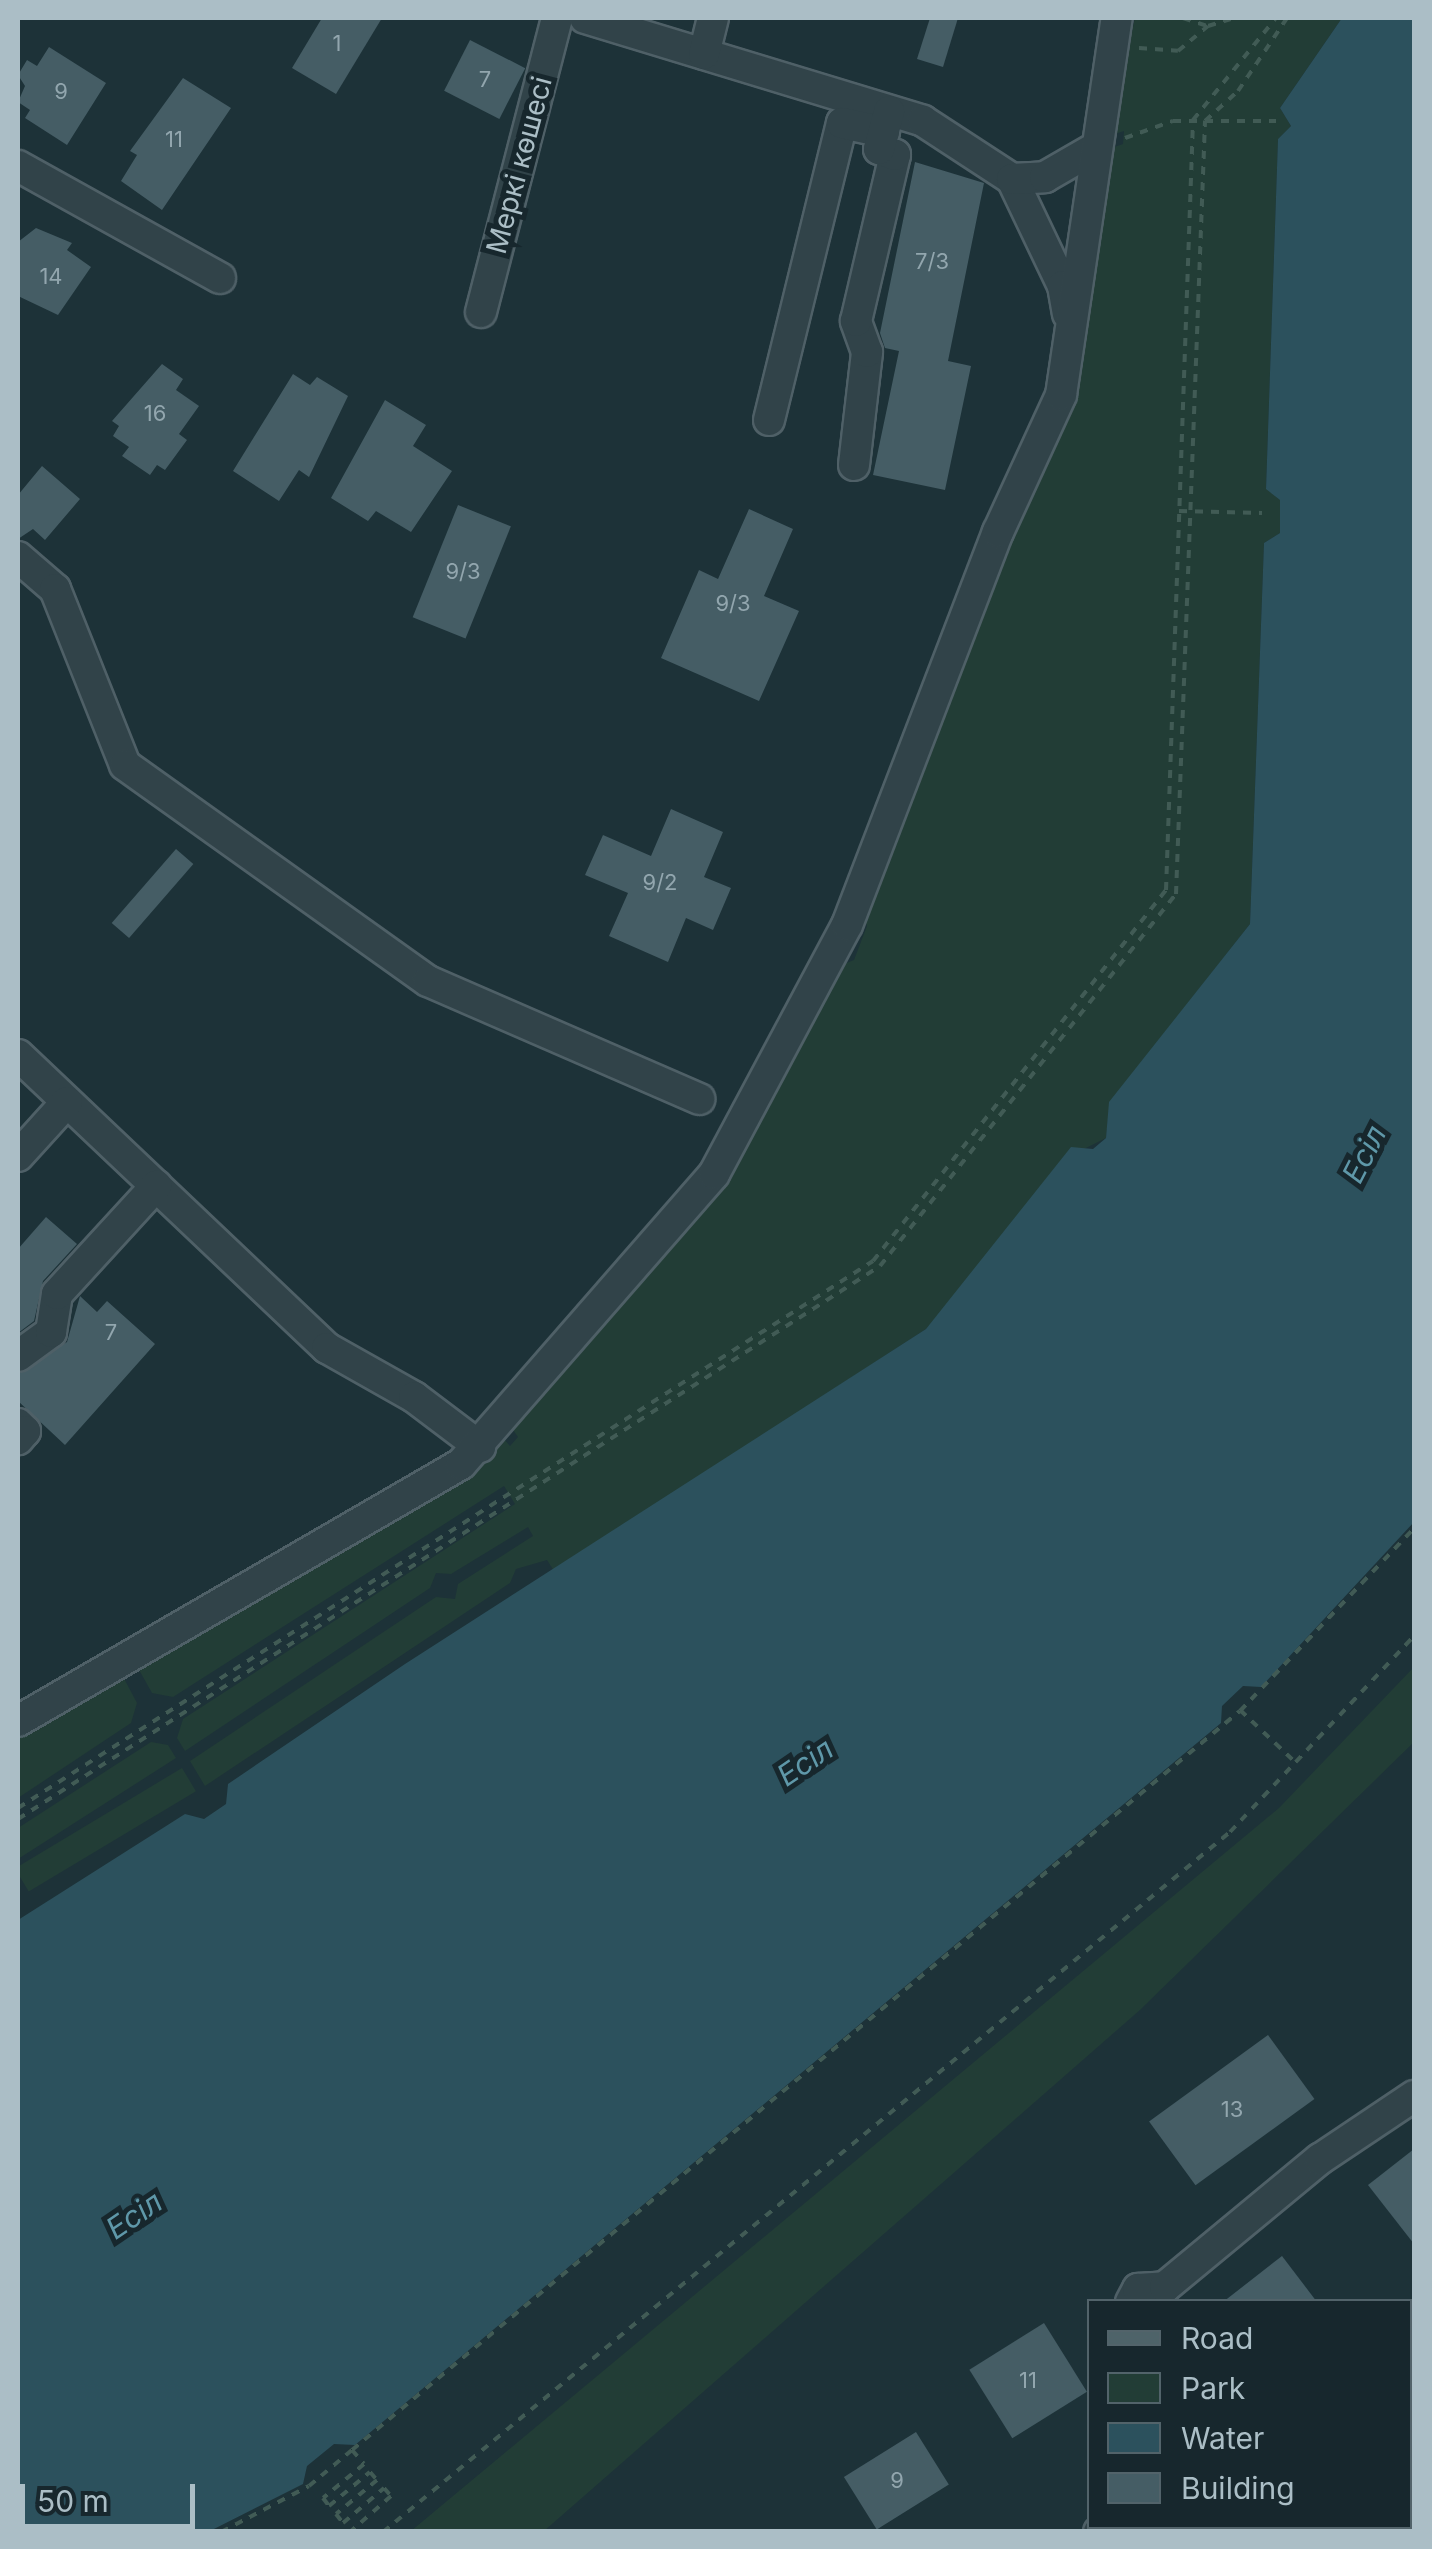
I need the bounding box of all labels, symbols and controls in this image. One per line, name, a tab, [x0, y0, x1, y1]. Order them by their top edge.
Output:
house number: 1	[333, 31, 341, 57]
house number: 7	[479, 67, 491, 93]
street label: Меркі көшесі	[479, 73, 559, 257]
house number: 9	[54, 79, 68, 105]
house number: 11	[165, 127, 183, 153]
house number: 7/3	[915, 249, 949, 275]
house number: 14	[39, 264, 63, 290]
house number: 16	[144, 401, 166, 427]
house number: 9/3	[445, 559, 481, 585]
house number: 9/3	[715, 591, 751, 617]
house number: 9/2	[643, 870, 677, 896]
water label: Есіл	[1334, 1119, 1394, 1189]
house number: 7	[105, 1320, 117, 1346]
water label: Есіл	[770, 1730, 840, 1794]
house number: 13	[1221, 2097, 1243, 2123]
water label: Есіл	[99, 2183, 169, 2247]
legend	[1087, 2299, 1412, 2529]
text: Road	[1181, 2320, 1253, 2356]
house number: 11	[1019, 2368, 1037, 2394]
text: Park	[1181, 2370, 1245, 2406]
text: Water	[1181, 2420, 1264, 2456]
scale bar	[25, 2464, 200, 2526]
house number: 9	[890, 2468, 904, 2494]
text: Building	[1181, 2470, 1295, 2506]
text: 50 m	[37, 2483, 109, 2519]

